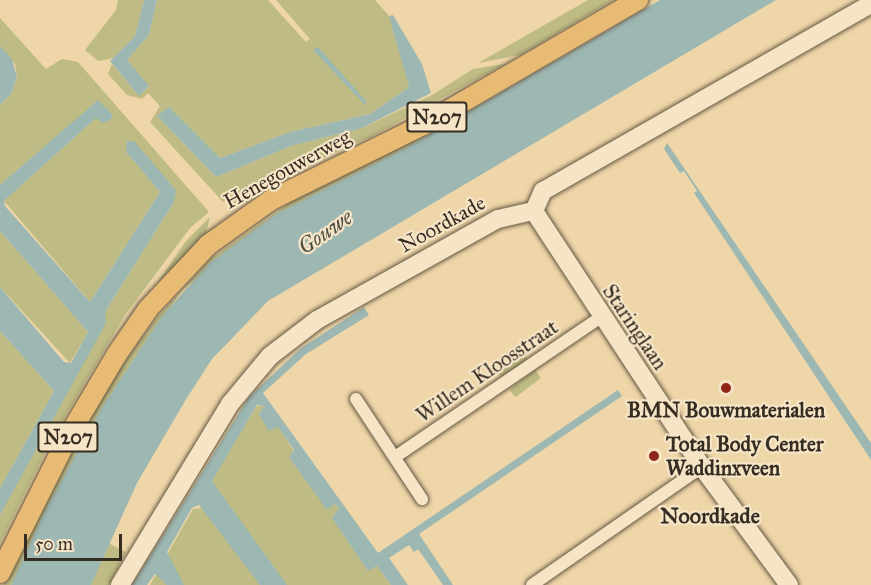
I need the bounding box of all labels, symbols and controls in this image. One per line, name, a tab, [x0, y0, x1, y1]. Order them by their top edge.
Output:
road number: N207	[406, 100, 468, 134]
street label: Henegouwerweg	[219, 124, 355, 214]
street label: Noordkade	[394, 190, 490, 258]
water label: Gouwe	[293, 204, 357, 260]
street label: Staringlaan	[597, 279, 673, 375]
street label: Willem Kloosstraat	[411, 314, 563, 428]
marker: BMN Bouwmaterialen	[719, 381, 733, 395]
place label: BMN Bouwmaterialen	[627, 397, 825, 423]
road number: N207	[36, 420, 100, 454]
place label: Total Body Center Waddinxveen	[666, 431, 824, 481]
marker: Total Body Center Waddinxveen	[647, 449, 661, 463]
district label: Noordkade	[660, 503, 760, 529]
scale bar	[27, 522, 124, 560]
text: 50 m	[35, 533, 73, 555]

